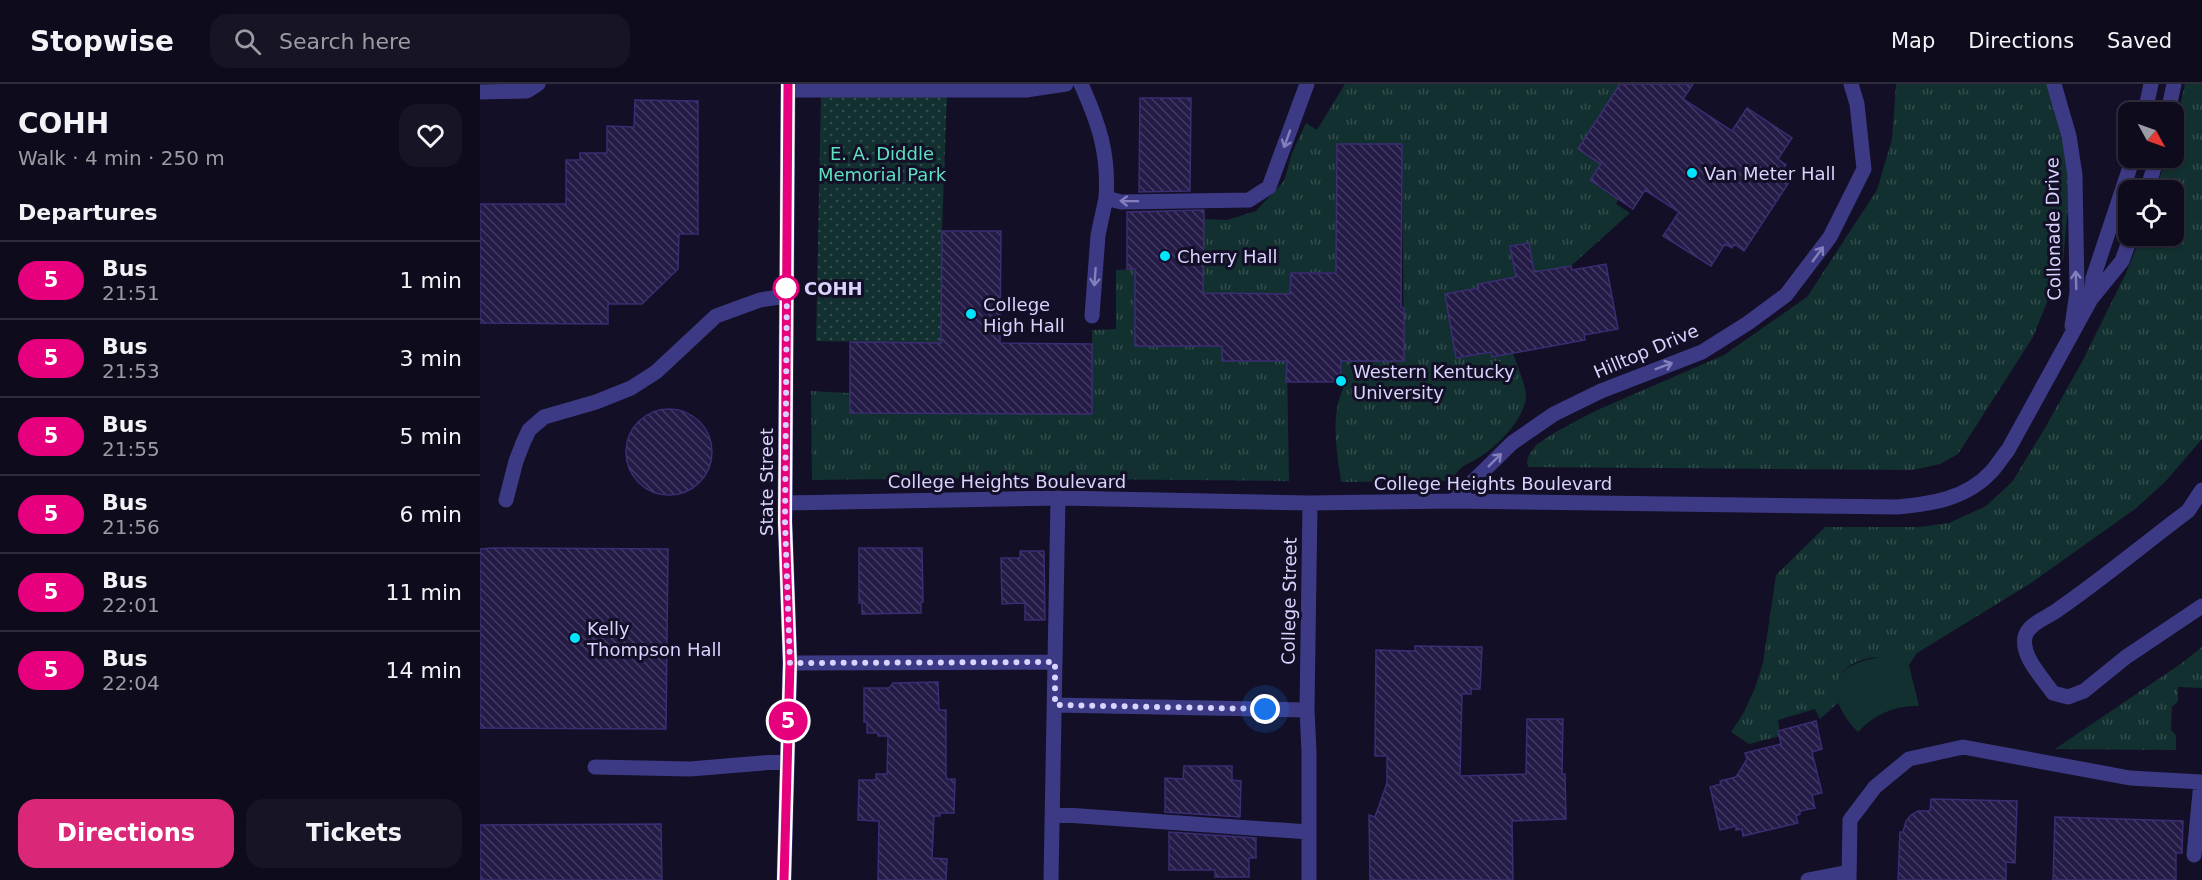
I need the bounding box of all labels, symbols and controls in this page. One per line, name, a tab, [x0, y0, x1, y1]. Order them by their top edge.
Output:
search box	[210, 14, 630, 68]
text: Stopwise	[30, 25, 174, 58]
icon: search	[231, 25, 264, 58]
text: Search here	[279, 29, 411, 54]
text: Map	[1891, 29, 1935, 53]
text: Directions	[1968, 29, 2074, 53]
text: Saved	[2107, 29, 2172, 53]
north arrow	[2118, 102, 2184, 168]
map controls	[2118, 102, 2184, 246]
button: heart	[399, 104, 462, 167]
text: COHH	[18, 107, 109, 140]
one-way arrow	[1280, 129, 1291, 148]
park label: E. A. Diddle Memorial Park	[818, 143, 947, 185]
text: Walk · 4 min · 250 m	[18, 146, 225, 170]
street label: Collonade Drive	[2041, 157, 2065, 301]
place label: Van Meter Hall	[1704, 163, 1836, 184]
marker: Van Meter Hall	[1685, 166, 1699, 180]
button: locate	[2118, 180, 2184, 246]
one-way arrow	[1120, 195, 1140, 207]
text: Departures	[18, 200, 158, 225]
place label: Cherry Hall	[1177, 246, 1277, 267]
one-way arrow	[1812, 246, 1824, 262]
marker: Cherry Hall	[1158, 249, 1172, 263]
text: Bus	[102, 256, 148, 281]
one-way arrow	[1089, 266, 1100, 286]
text: 5	[44, 268, 58, 292]
text: 1 min	[400, 268, 462, 293]
one-way arrow	[2071, 271, 2082, 291]
marker: COHH	[773, 275, 799, 301]
place label: COHH	[804, 278, 863, 299]
text: 21:51	[102, 281, 160, 305]
place label: College High Hall	[983, 294, 1065, 336]
marker: College High Hall	[964, 307, 978, 321]
street label: Hilltop Drive	[1590, 320, 1702, 382]
text: Bus	[102, 334, 148, 359]
text: 5	[44, 346, 58, 370]
text: 3 min	[400, 346, 462, 371]
text: 21:53	[102, 359, 160, 383]
one-way arrow	[1654, 360, 1672, 371]
place label: Western Kentucky University	[1353, 361, 1515, 403]
marker: Western Kentucky University	[1334, 374, 1348, 388]
text: Bus	[102, 412, 148, 437]
text: 5	[44, 424, 58, 448]
text: 5 min	[400, 424, 462, 449]
street label: State Street	[756, 428, 777, 536]
text: 21:55	[102, 437, 160, 461]
one-way arrow	[1488, 453, 1502, 468]
street label: College Heights Boulevard	[888, 471, 1126, 492]
street label: College Heights Boulevard	[1374, 473, 1612, 494]
text: Bus	[102, 490, 148, 515]
text: 5	[44, 502, 58, 526]
text: 6 min	[400, 502, 462, 527]
text: 21:56	[102, 515, 160, 539]
street label: College Street	[1277, 537, 1301, 665]
text: Bus	[102, 568, 148, 593]
text: 5	[44, 580, 58, 604]
text: 11 min	[386, 580, 462, 605]
text: 22:01	[102, 593, 160, 617]
place label: Kelly Thompson Hall	[586, 618, 721, 660]
marker: Kelly Thompson Hall	[568, 631, 582, 645]
text: Bus	[102, 646, 148, 671]
text: 5	[44, 658, 58, 682]
text: 14 min	[386, 658, 462, 683]
text: 22:04	[102, 671, 160, 695]
your location	[1250, 694, 1280, 724]
line badge: 5	[768, 702, 808, 740]
text: 5	[781, 709, 795, 733]
button: Directions	[18, 799, 234, 868]
button: Tickets	[246, 799, 462, 868]

